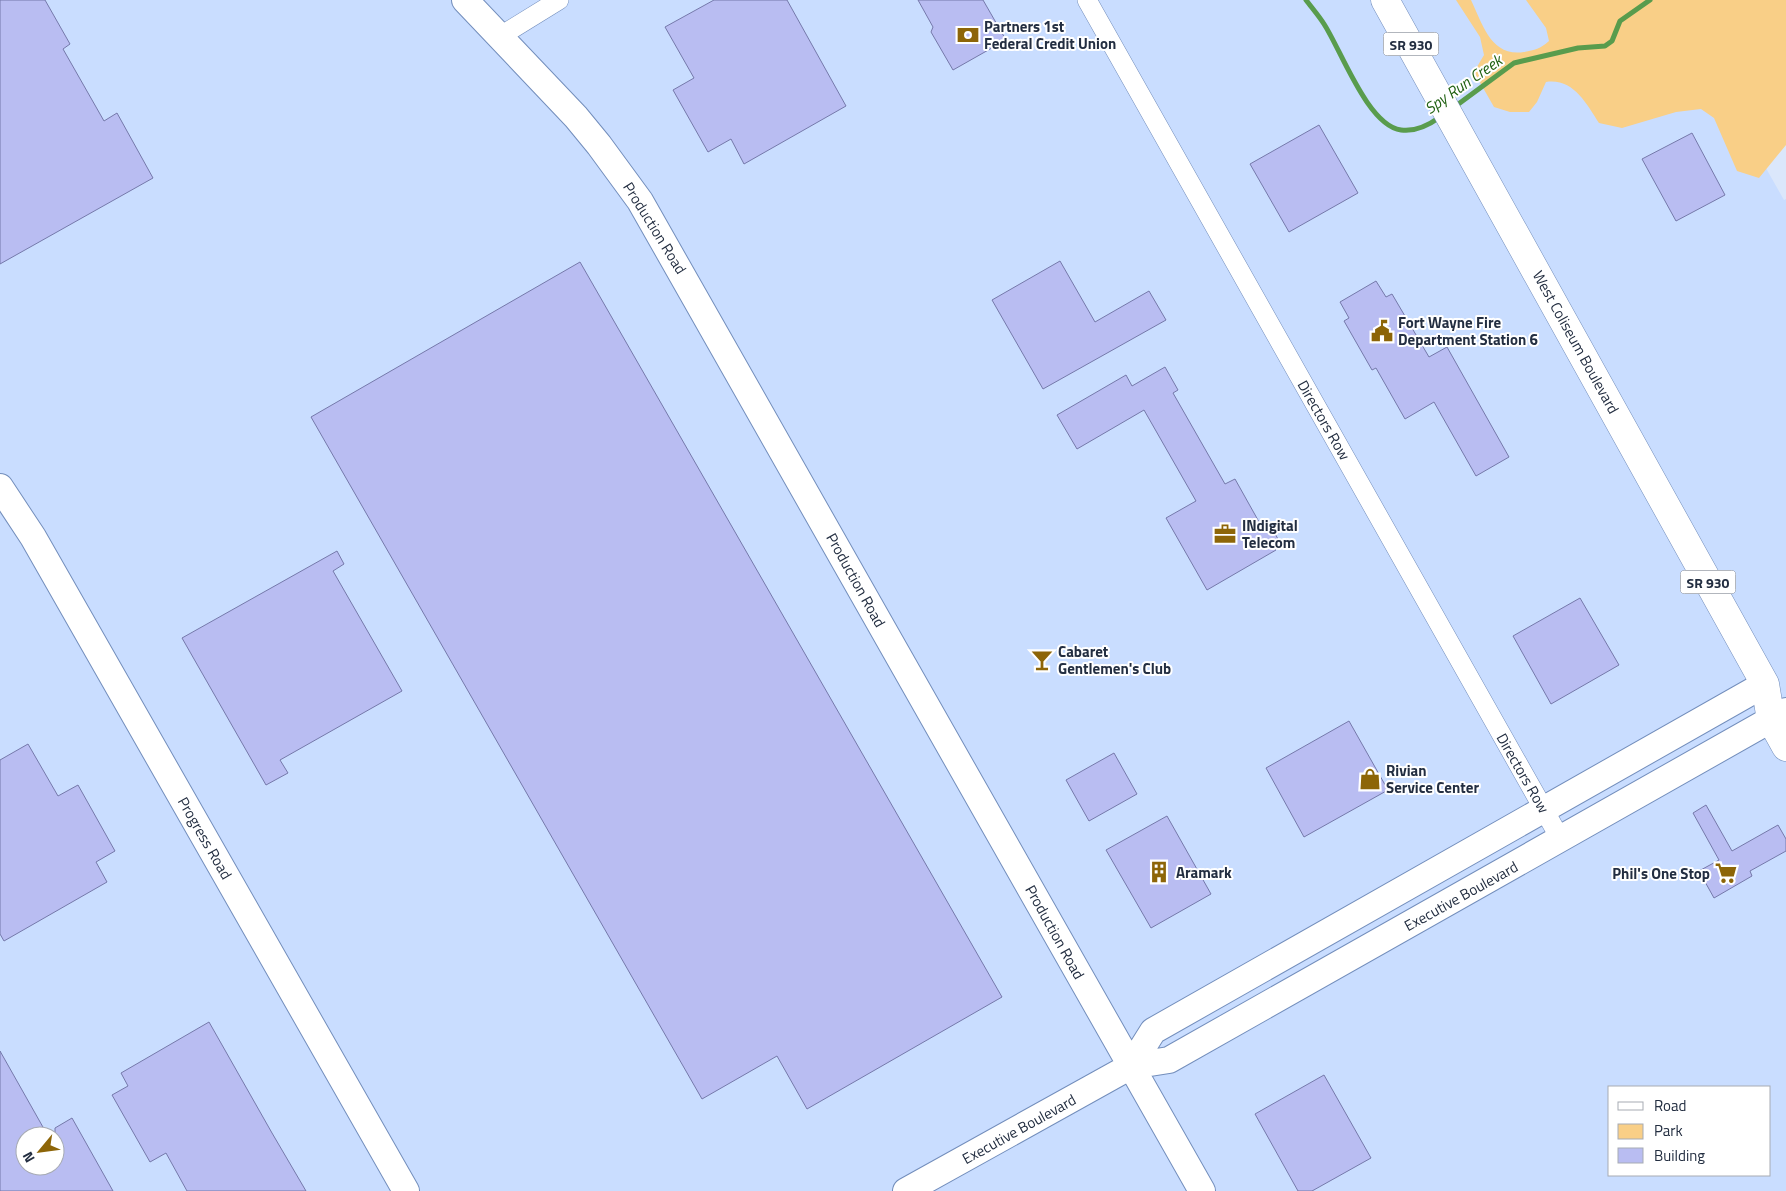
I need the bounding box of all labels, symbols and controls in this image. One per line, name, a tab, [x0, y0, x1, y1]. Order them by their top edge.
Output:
place label: Partners 1st Federal Credit Union	[984, 15, 1116, 55]
bank icon: Partners 1st Federal Credit Union	[955, 22, 981, 48]
road number: SR 930	[1384, 33, 1438, 56]
water label: Spy Run Creek	[1419, 47, 1508, 120]
street label: Production Road	[618, 178, 692, 278]
street label: West Coliseum Boulevard	[1527, 266, 1625, 418]
place label: Fort Wayne Fire Department Station 6	[1398, 311, 1538, 351]
public building icon: Fort Wayne Fire Department Station 6	[1369, 318, 1395, 344]
street label: Directors Row	[1292, 376, 1356, 464]
place label: INdigital Telecom	[1242, 514, 1298, 554]
office icon: INdigital Telecom	[1212, 521, 1238, 547]
street label: Production Road	[821, 529, 891, 631]
road number: SR 930	[1680, 570, 1736, 594]
place label: Cabaret Gentlemen's Club	[1058, 640, 1171, 680]
bar icon: Cabaret Gentlemen's Club	[1029, 647, 1055, 673]
street label: Directors Row	[1491, 729, 1555, 817]
place label: Rivian Service Center	[1386, 759, 1479, 799]
shop icon: Rivian Service Center	[1357, 766, 1383, 792]
street label: Progress Road	[172, 792, 238, 884]
street label: Executive Boulevard	[1400, 855, 1522, 937]
building icon: Aramark	[1146, 859, 1172, 885]
supermarket icon: Phil's One Stop	[1713, 860, 1739, 886]
place label: Aramark	[1176, 861, 1232, 884]
place label: Phil's One Stop	[1612, 862, 1710, 885]
street label: Production Road	[1020, 881, 1090, 983]
legend	[1608, 1086, 1771, 1176]
street label: Executive Boulevard	[958, 1088, 1080, 1170]
text: Road	[1654, 1094, 1686, 1117]
text: Park	[1654, 1119, 1683, 1142]
north arrow	[15, 1126, 65, 1176]
text: Building	[1654, 1144, 1705, 1167]
text: N	[17, 1148, 40, 1167]

